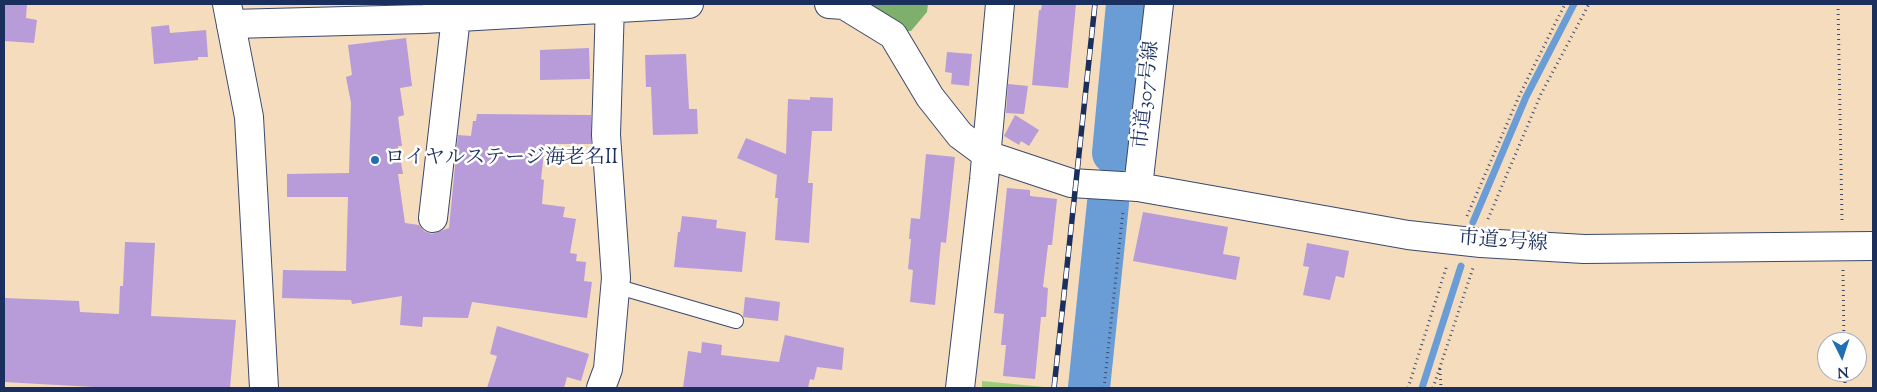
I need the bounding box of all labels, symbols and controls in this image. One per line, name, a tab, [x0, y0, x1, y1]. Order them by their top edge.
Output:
street label: 市道307号線	[1130, 40, 1166, 150]
place label: ロイヤルステージ海老名II	[385, 148, 618, 172]
marker: ロイヤルステージ海老名II	[369, 154, 381, 166]
street label: 市道2号線	[1458, 228, 1548, 258]
north arrow	[1817, 332, 1867, 382]
text: N	[1837, 361, 1849, 381]

